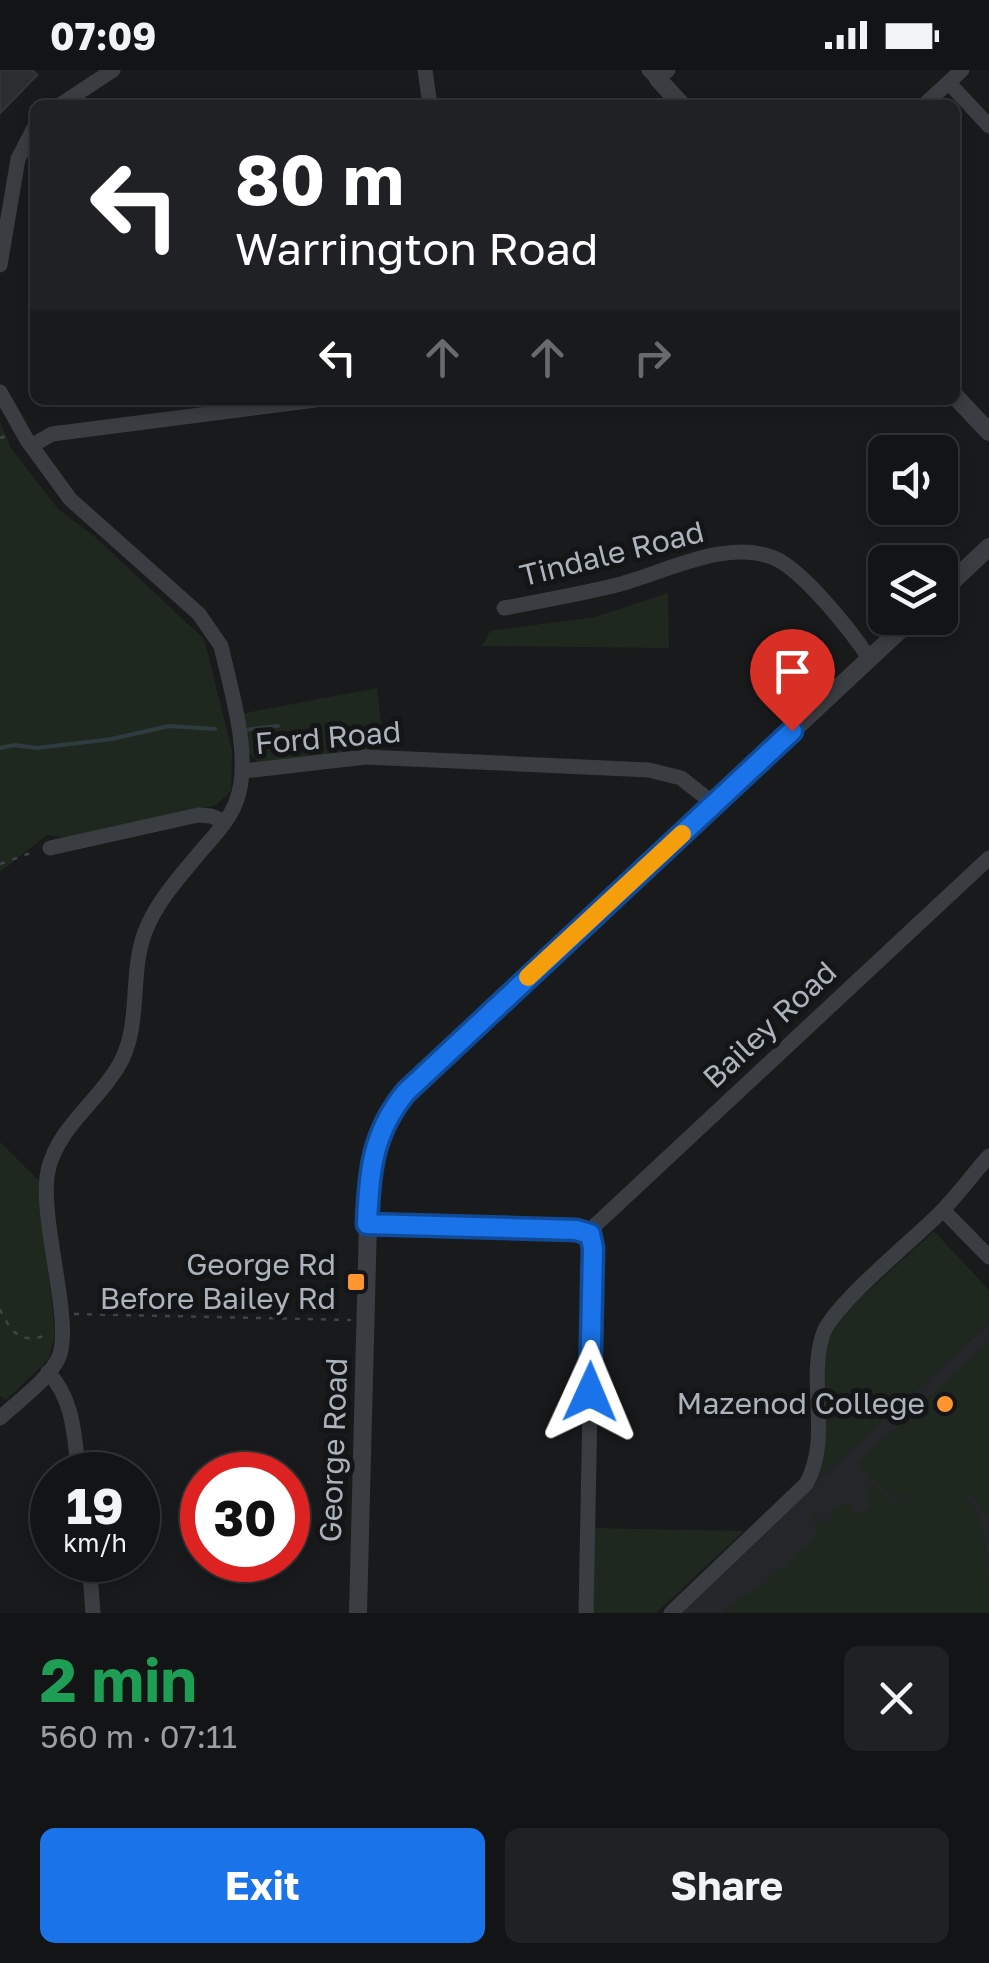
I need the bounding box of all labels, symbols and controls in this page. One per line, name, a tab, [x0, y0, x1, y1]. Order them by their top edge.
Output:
text: 07:09	[50, 13, 156, 58]
text: 80 m	[235, 136, 404, 220]
icon: left	[70, 140, 200, 270]
text: Warrington Road	[235, 221, 599, 275]
icon: left	[310, 330, 365, 385]
icon: ahead	[415, 330, 470, 385]
icon: ahead	[520, 330, 575, 385]
icon: right	[625, 330, 680, 385]
map controls	[868, 435, 958, 635]
button: sound	[868, 435, 958, 525]
street label: Tindale Road	[516, 513, 707, 593]
button: layers	[868, 545, 958, 635]
pin	[750, 629, 835, 732]
icon: arrive	[765, 644, 820, 699]
street label: Ford Road	[253, 713, 402, 761]
street label: Bailey Road	[695, 953, 843, 1095]
place label: George Rd Before Bailey Rd	[100, 1246, 336, 1316]
marker: George Rd Before Bailey Rd	[345, 1271, 367, 1293]
position arrow	[538, 1340, 642, 1444]
street label: George Road	[312, 1357, 354, 1543]
place label: Mazenod College	[677, 1385, 925, 1421]
marker: Mazenod College	[934, 1393, 956, 1415]
speed limit sign: 30	[180, 1452, 310, 1582]
text: 19	[66, 1475, 124, 1535]
text: km/h	[63, 1527, 127, 1558]
text: 2 min	[40, 1643, 197, 1715]
button: close	[844, 1646, 949, 1751]
text: 560 m · 07:11	[40, 1717, 237, 1755]
button: Exit	[40, 1828, 485, 1943]
button: Share	[505, 1828, 949, 1943]

